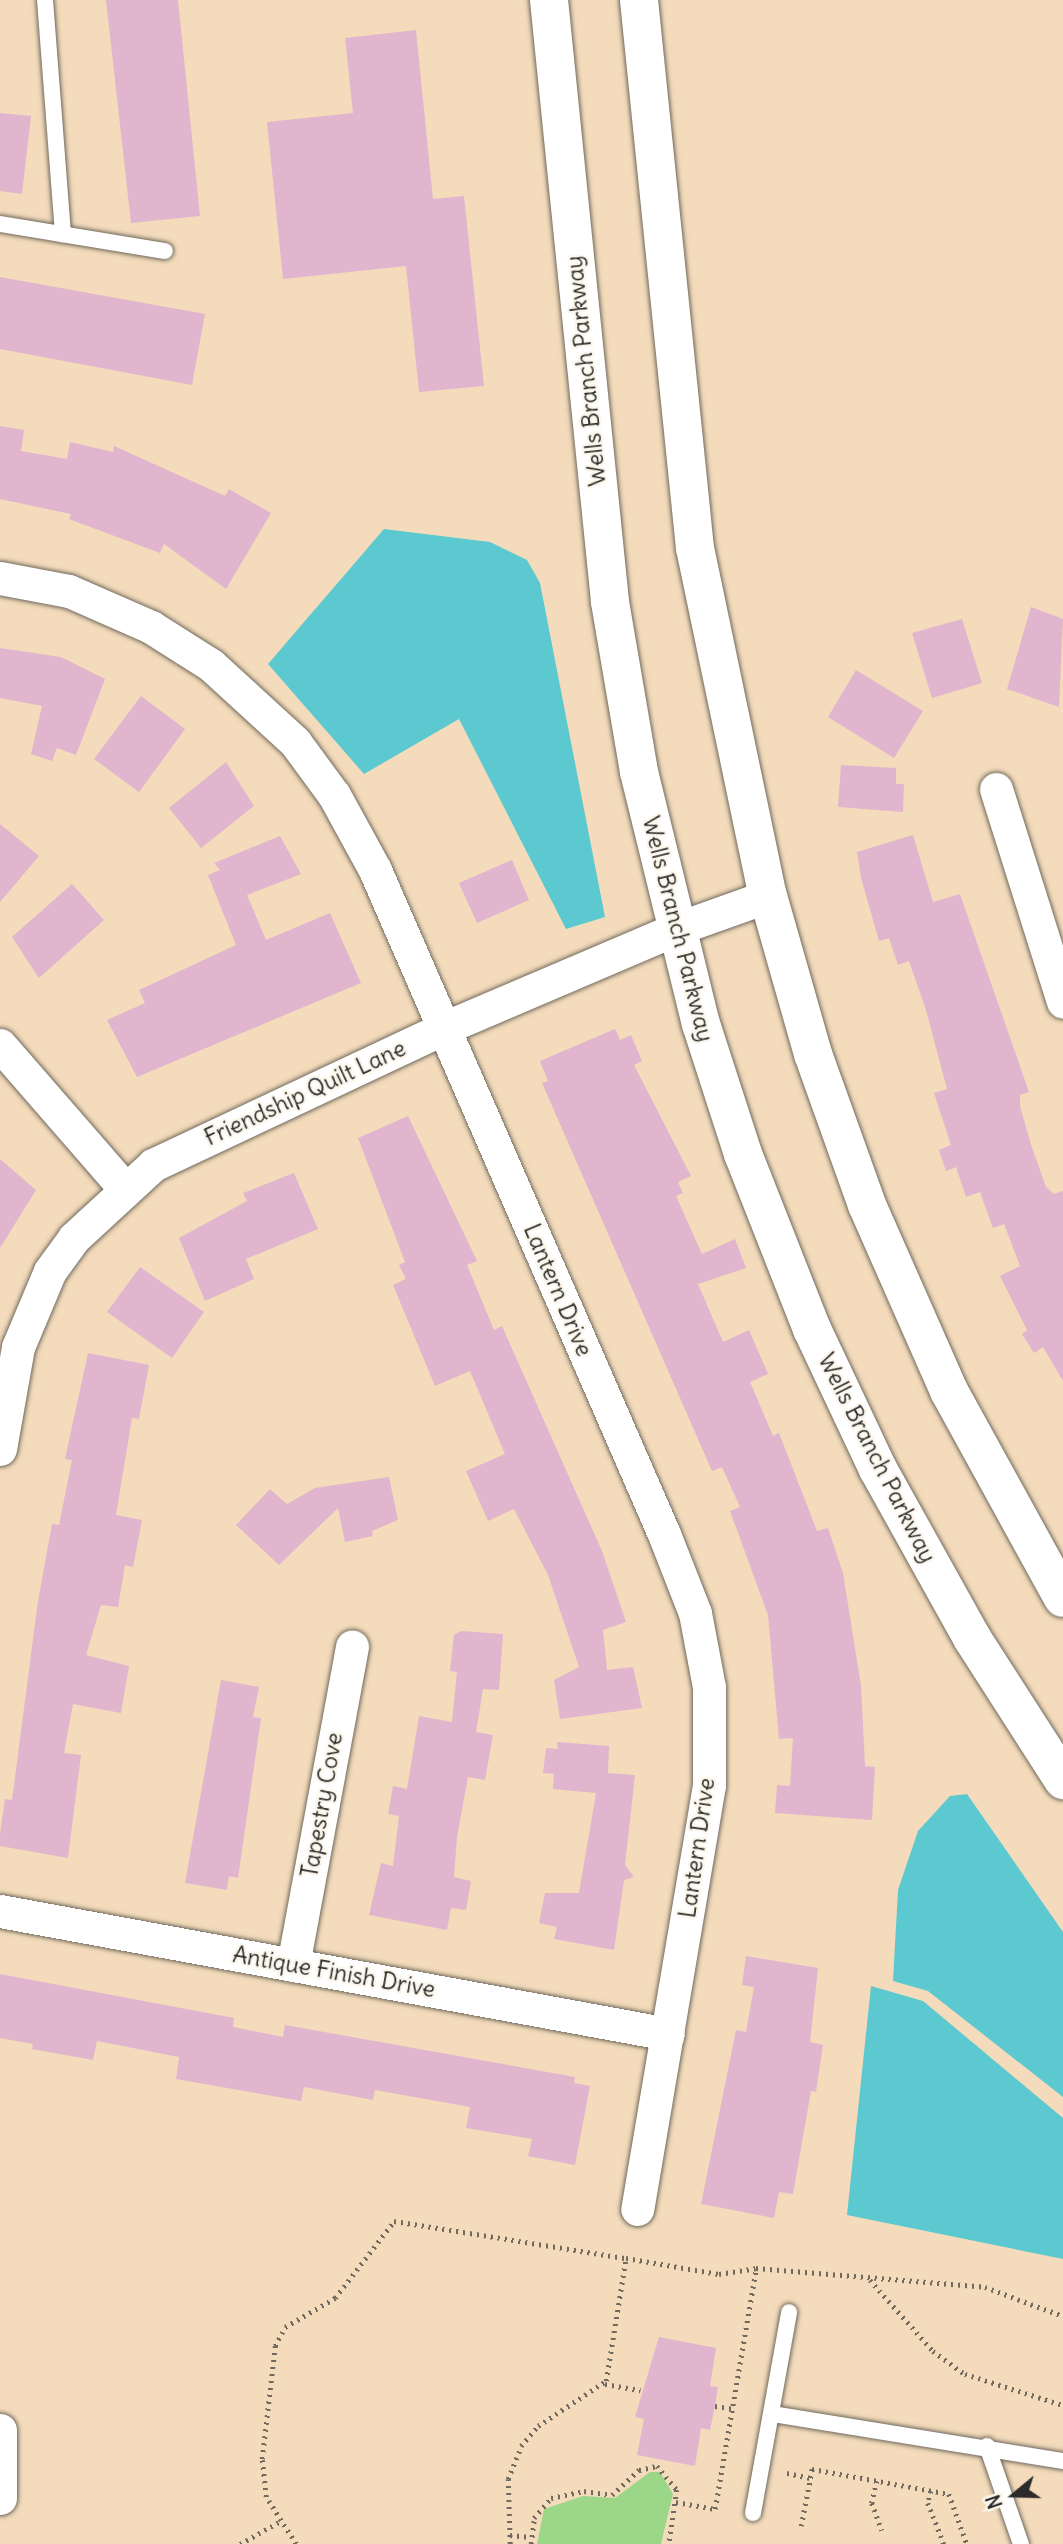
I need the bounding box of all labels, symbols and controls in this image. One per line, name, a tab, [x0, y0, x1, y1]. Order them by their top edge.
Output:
street label: Wells Branch Parkway	[560, 254, 612, 488]
street label: Wells Branch Parkway	[637, 813, 719, 1045]
street label: Friendship Quilt Lane	[200, 1034, 410, 1152]
street label: Lantern Drive	[518, 1220, 598, 1360]
street label: Wells Branch Parkway	[812, 1349, 942, 1567]
street label: Tapestry Cove	[296, 1730, 348, 1880]
street label: Lantern Drive	[674, 1776, 720, 1920]
street label: Antique Finish Drive	[231, 1941, 437, 2003]
north arrow	[979, 2460, 1049, 2530]
text: N	[981, 2492, 1008, 2512]

